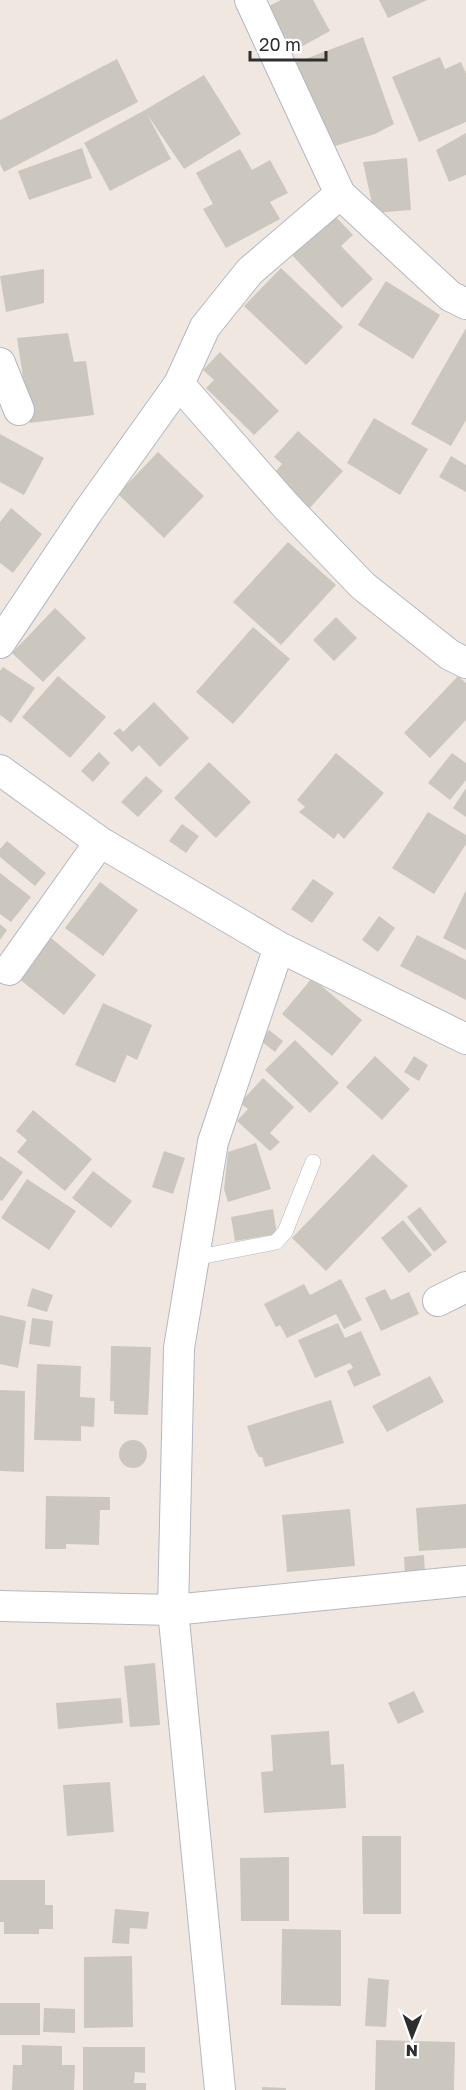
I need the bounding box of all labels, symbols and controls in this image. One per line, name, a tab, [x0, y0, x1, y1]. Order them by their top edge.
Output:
scale bar	[250, 24, 326, 62]
text: 20 m	[259, 33, 301, 55]
north arrow	[382, 2006, 442, 2066]
text: N	[405, 2041, 418, 2061]

